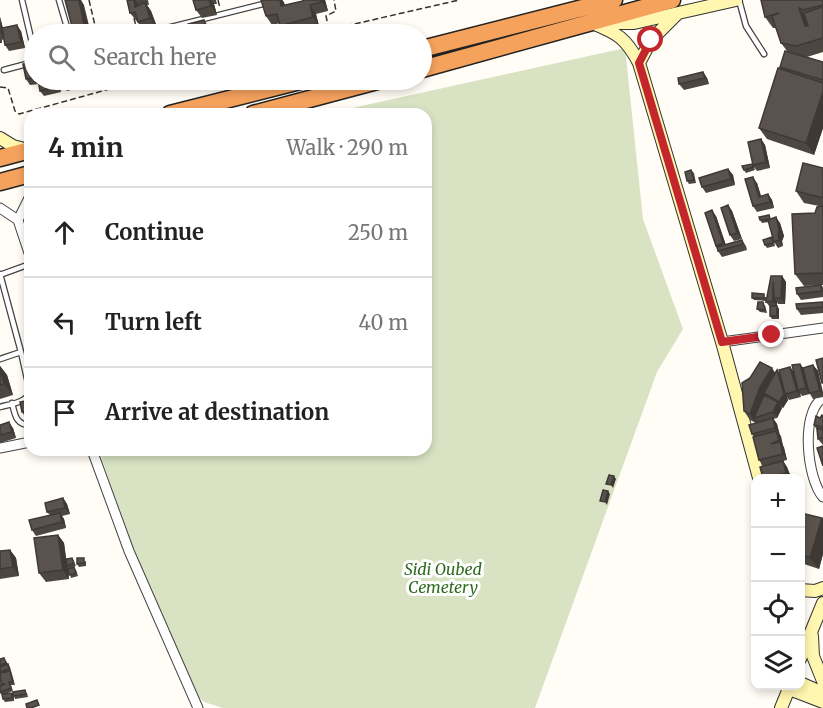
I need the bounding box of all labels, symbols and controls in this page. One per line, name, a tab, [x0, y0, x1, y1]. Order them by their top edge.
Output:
search box	[24, 24, 432, 90]
route start	[637, 26, 663, 52]
icon: search	[45, 41, 78, 74]
text: Search here	[93, 43, 216, 71]
text: 4 min	[48, 131, 123, 164]
text: Walk · 290 m	[286, 135, 408, 160]
icon: ahead	[48, 216, 81, 249]
text: Continue	[105, 218, 204, 246]
text: 250 m	[348, 220, 408, 245]
icon: left	[48, 306, 81, 339]
text: Turn left	[105, 308, 202, 336]
text: 40 m	[358, 310, 408, 335]
route end	[758, 321, 784, 347]
icon: arrive	[48, 396, 81, 429]
text: Arrive at destination	[105, 398, 329, 426]
map controls	[751, 474, 805, 690]
button: +	[751, 474, 805, 528]
button: −	[751, 528, 805, 582]
park label: Sidi Oubed Cemetery	[404, 559, 482, 597]
button: locate	[751, 582, 805, 636]
button: layers	[751, 636, 805, 690]

